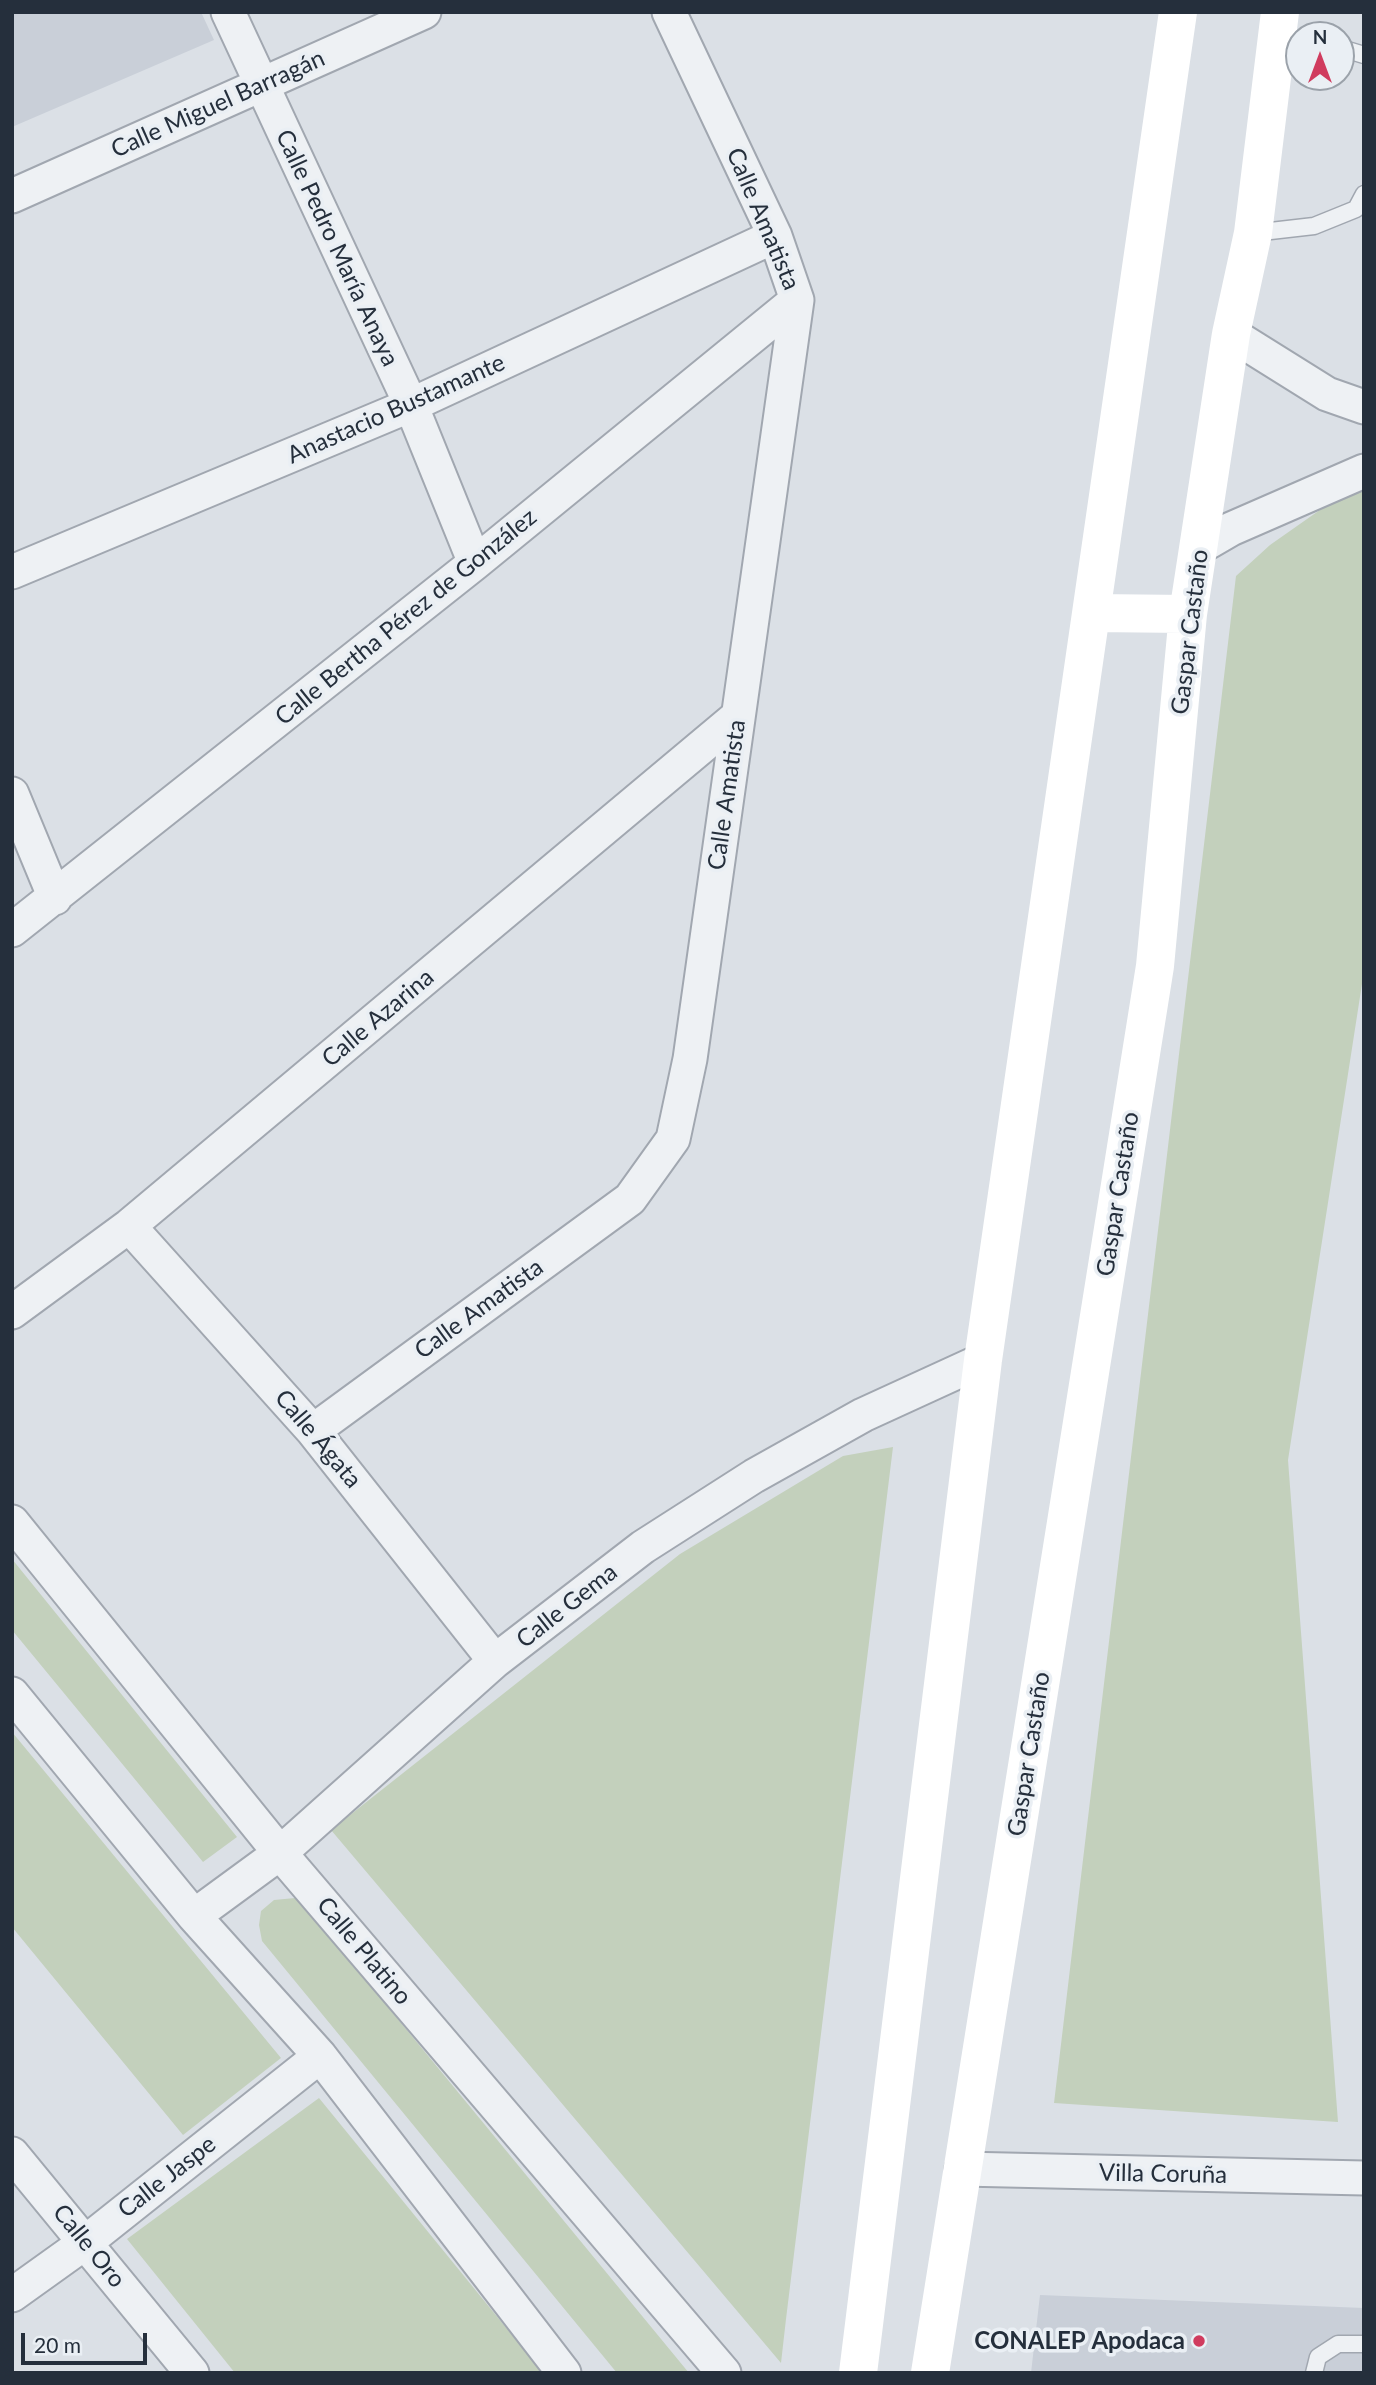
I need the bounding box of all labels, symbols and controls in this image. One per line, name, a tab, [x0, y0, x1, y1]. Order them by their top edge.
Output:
north arrow	[1285, 21, 1355, 91]
text: N	[1313, 25, 1327, 48]
street label: Calle Miguel Barragán	[107, 44, 329, 164]
street label: Calle Pedro María Anaya	[269, 125, 405, 371]
street label: Calle Amatista	[720, 144, 806, 294]
street label: Anastacio Bustamante	[283, 348, 509, 470]
street label: Calle Bertha Pérez de González	[270, 503, 542, 731]
street label: Gaspar Castaño	[1166, 548, 1214, 716]
street label: Calle Amatista	[702, 718, 752, 872]
street label: Calle Azarina	[316, 963, 440, 1073]
street label: Gaspar Castaño	[1091, 1110, 1145, 1278]
street label: Calle Amatista	[409, 1253, 549, 1365]
street label: Calle Ágata	[269, 1384, 367, 1494]
street label: Calle Gema	[511, 1558, 623, 1654]
street label: Gaspar Castaño	[1002, 1670, 1056, 1838]
street label: Calle Platino	[311, 1891, 417, 2011]
street label: Calle Jaspe	[112, 2130, 222, 2224]
street label: Villa Coruña	[1099, 2158, 1227, 2190]
street label: Calle Oro	[47, 2198, 131, 2294]
scale bar	[24, 2318, 150, 2362]
place label: CONALEP Apodaca	[974, 2327, 1185, 2355]
text: 20 m	[34, 2332, 81, 2357]
marker: CONALEP Apodaca	[1191, 2333, 1207, 2349]

